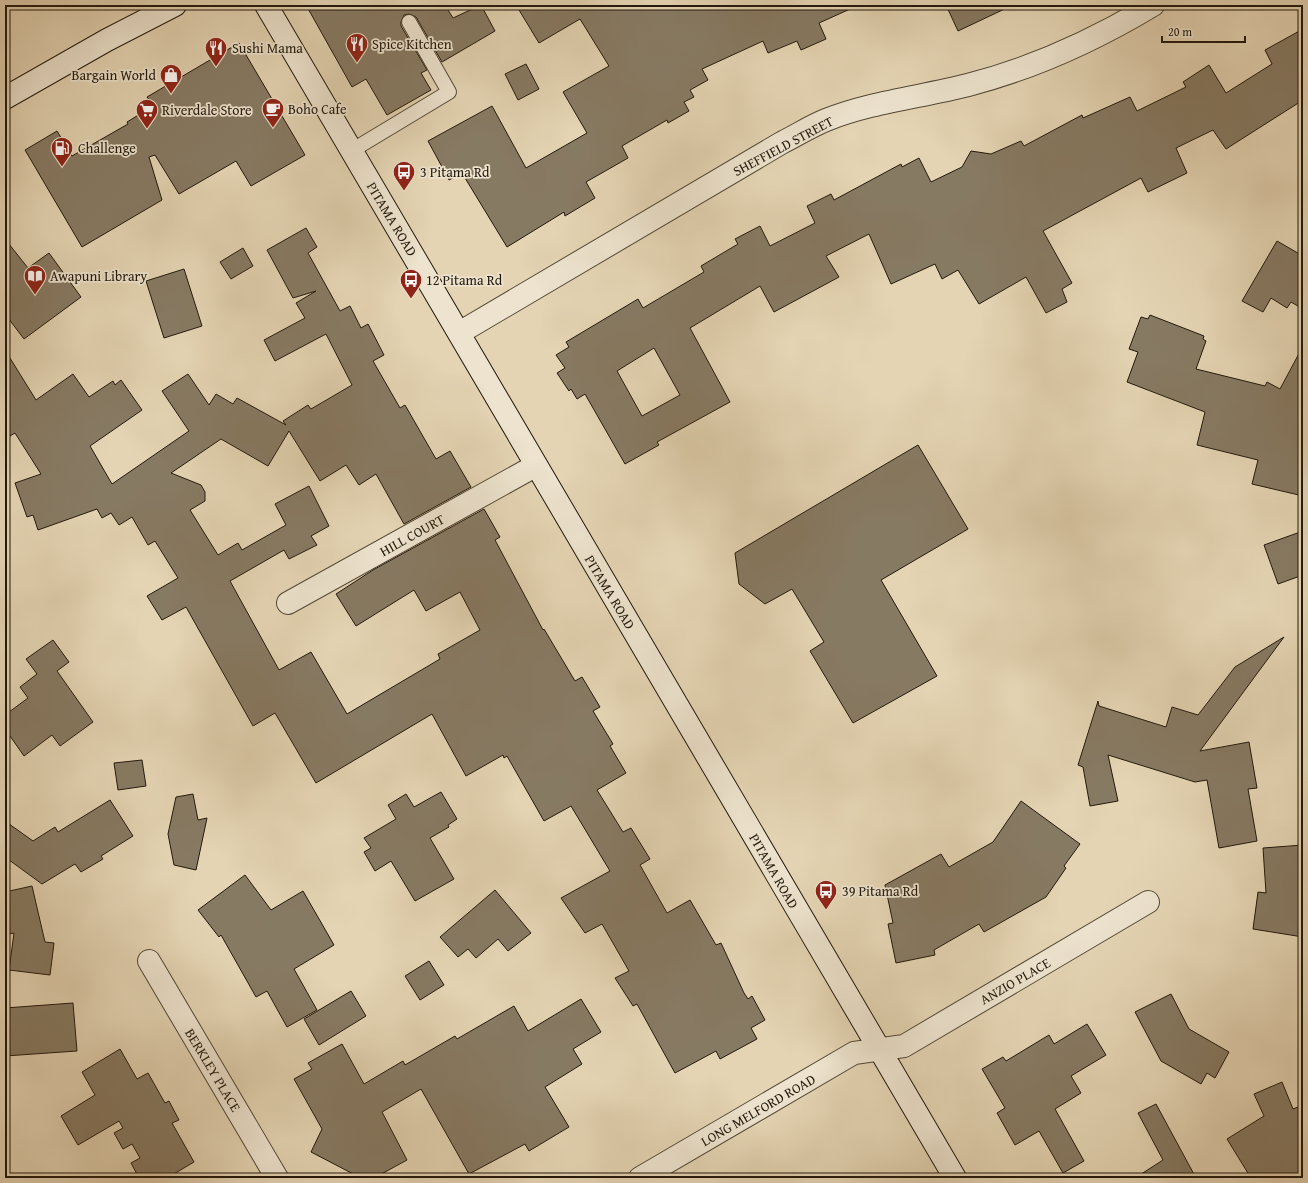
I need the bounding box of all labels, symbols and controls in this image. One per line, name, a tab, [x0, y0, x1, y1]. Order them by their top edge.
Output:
scale bar	[1162, 18, 1245, 44]
text: 20 m	[1168, 23, 1192, 40]
restaurant icon: Spice Kitchen	[344, 31, 370, 64]
place label: Spice Kitchen	[372, 34, 452, 54]
restaurant icon: Sushi Mama	[203, 35, 229, 68]
place label: Sushi Mama	[232, 38, 303, 58]
shop icon: Bargain World	[158, 62, 184, 95]
place label: Bargain World	[72, 65, 157, 85]
cafe icon: Boho Cafe	[260, 96, 286, 129]
supermarket icon: Riverdale Store	[134, 97, 160, 130]
place label: Boho Cafe	[288, 99, 347, 119]
place label: Riverdale Store	[162, 100, 252, 120]
street label: SHEFFIELD STREET	[729, 111, 837, 181]
fuel station icon: Challenge	[49, 135, 75, 168]
place label: Challenge	[78, 138, 136, 158]
bus stop icon: 3 Pitama Rd	[391, 159, 417, 192]
place label: 3 Pitama Rd	[420, 162, 490, 182]
street label: PITAMA ROAD	[362, 178, 422, 260]
library icon: Awapuni Library	[22, 263, 48, 296]
place label: Awapuni Library	[50, 266, 147, 286]
bus stop icon: 12 Pitama Rd	[398, 267, 424, 300]
place label: 12 Pitama Rd	[426, 270, 503, 290]
street label: HILL COURT	[376, 509, 448, 561]
street label: PITAMA ROAD	[580, 551, 640, 633]
street label: PITAMA ROAD	[744, 830, 804, 912]
bus stop icon: 39 Pitama Rd	[813, 878, 839, 911]
place label: 39 Pitama Rd	[842, 881, 919, 901]
street label: ANZIO PLACE	[976, 953, 1054, 1009]
street label: BERKLEY PLACE	[180, 1025, 246, 1115]
street label: LONG MELFORD ROAD	[697, 1069, 819, 1151]

